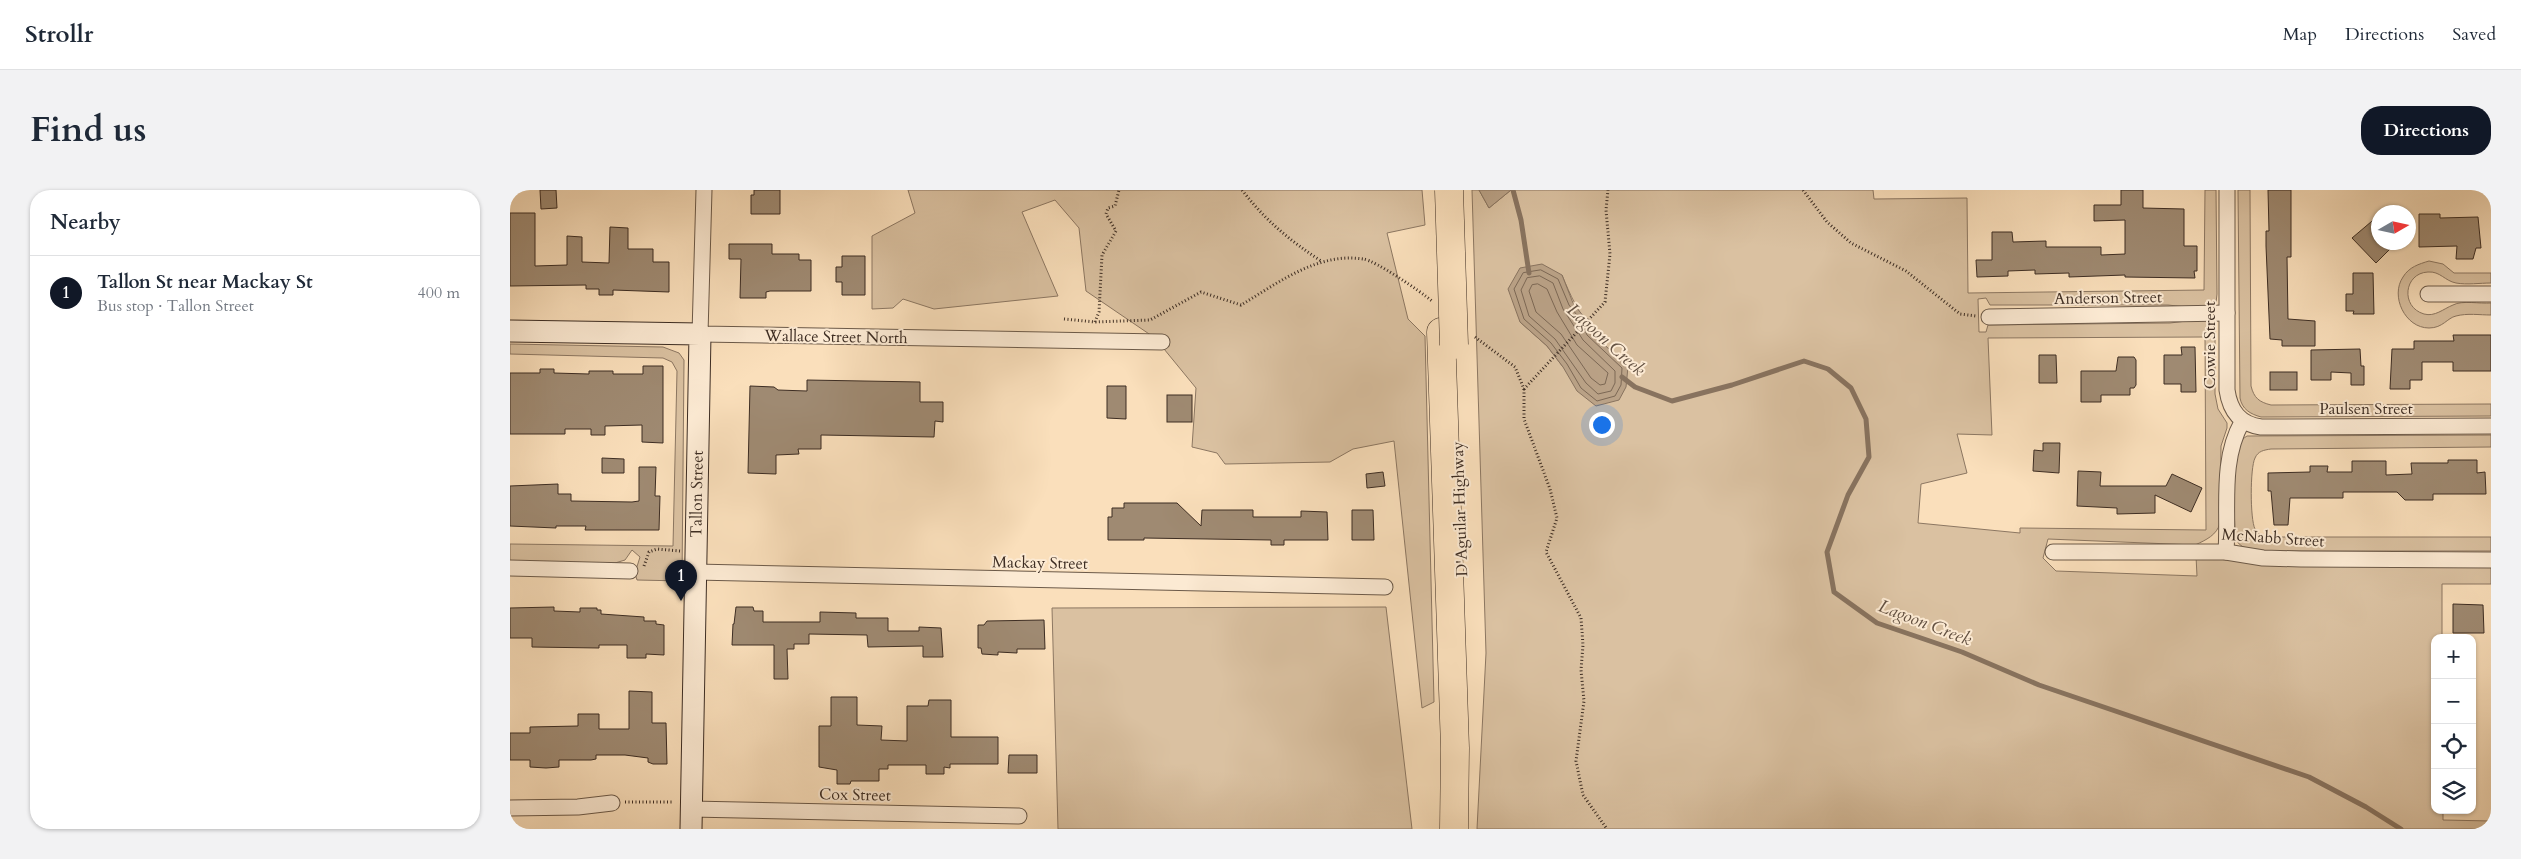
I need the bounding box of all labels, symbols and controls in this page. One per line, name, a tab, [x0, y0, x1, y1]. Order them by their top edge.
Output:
text: Strollr	[25, 18, 93, 51]
text: Map	[2283, 22, 2317, 47]
text: Directions	[2345, 22, 2424, 47]
text: Saved	[2452, 22, 2496, 47]
text: Find us	[30, 106, 146, 154]
button: Directions	[2361, 106, 2491, 155]
north arrow	[2371, 205, 2416, 250]
text: Nearby	[50, 208, 121, 237]
text: Tallon St near Mackay St	[97, 269, 313, 295]
text: 1	[62, 282, 70, 304]
text: 400 m	[418, 282, 460, 304]
street label: Anderson Street	[2054, 286, 2162, 310]
text: Bus stop · Tallon Street	[97, 295, 254, 317]
water label: Lagoon Creek	[1561, 298, 1651, 382]
street label: Cowie Street	[2199, 301, 2221, 389]
street label: Wallace Street North	[763, 325, 908, 349]
street label: Paulsen Street	[2319, 398, 2413, 420]
your location	[1589, 412, 1615, 438]
street label: D'Aguilar Highway	[1447, 441, 1473, 577]
street label: Tallon Street	[685, 450, 709, 538]
street label: McNabb Street	[2221, 523, 2325, 553]
street label: Mackay Street	[992, 551, 1088, 575]
pin: 1	[665, 560, 697, 601]
water label: Lagoon Creek	[1875, 594, 1975, 652]
map controls	[2431, 634, 2476, 814]
button: +	[2431, 634, 2476, 679]
button: −	[2431, 679, 2476, 724]
button: locate	[2431, 724, 2476, 769]
button: layers	[2431, 769, 2476, 814]
street label: Cox Street	[819, 783, 891, 807]

